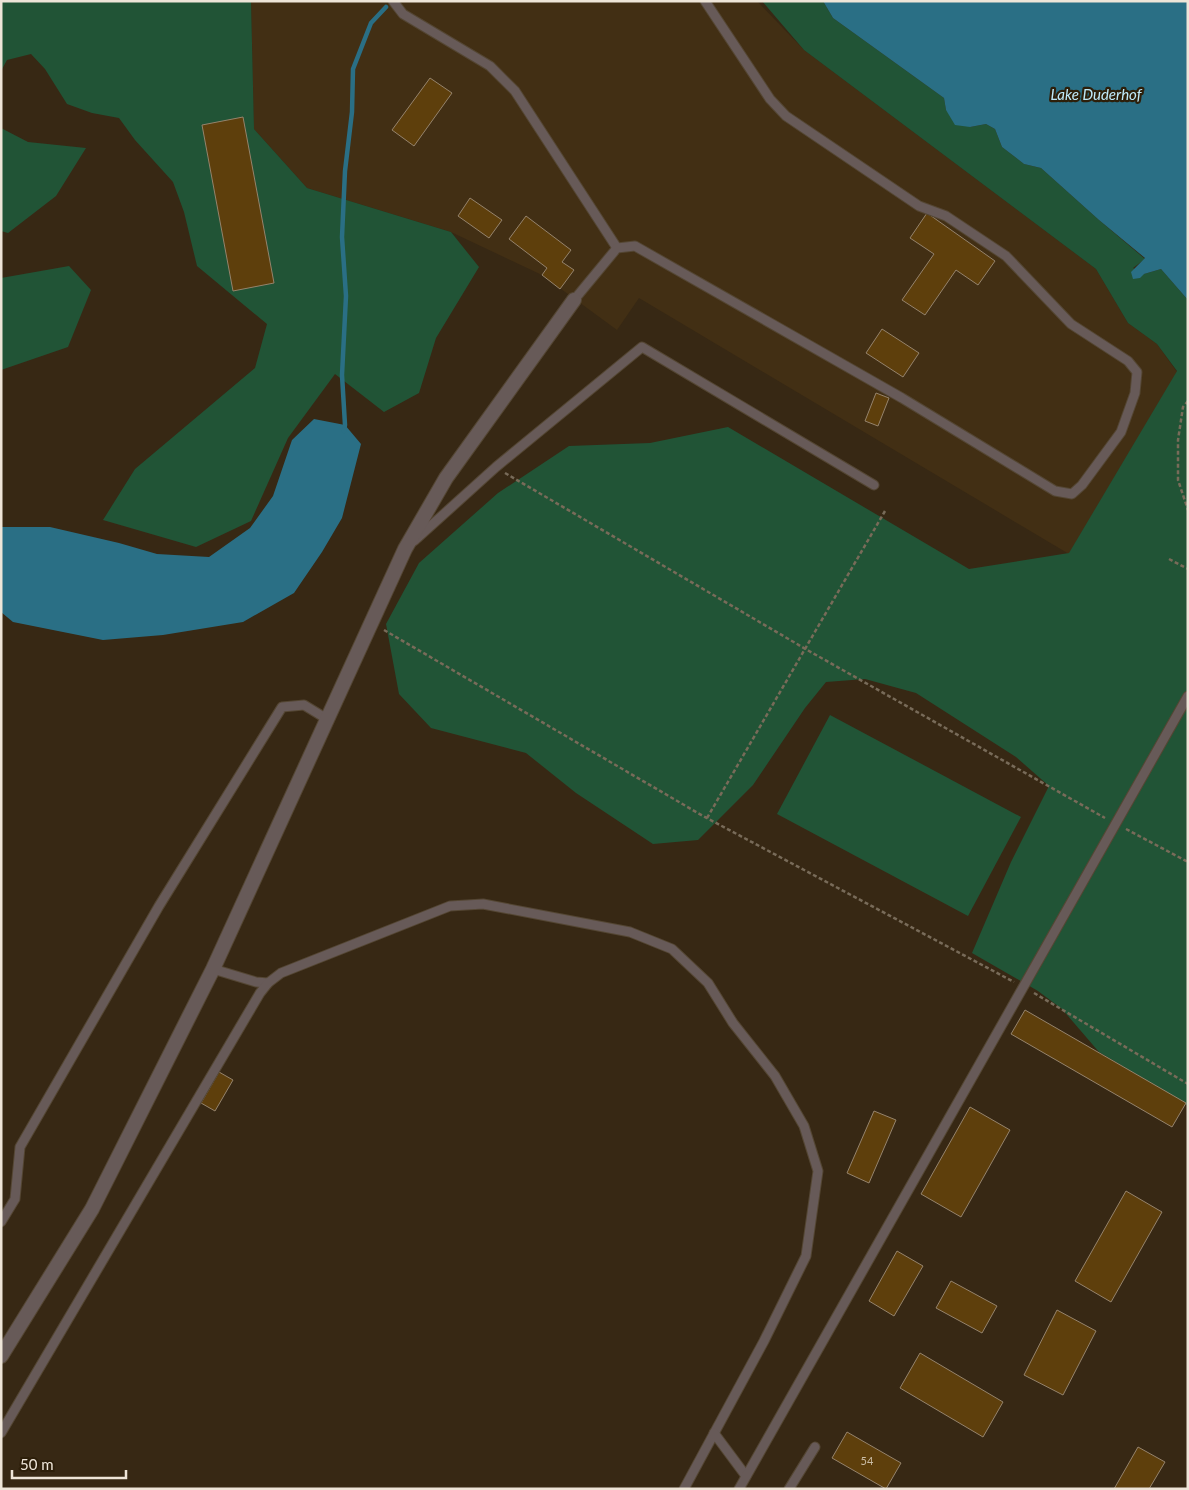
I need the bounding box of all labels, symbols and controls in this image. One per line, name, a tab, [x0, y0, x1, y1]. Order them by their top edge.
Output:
water label: Lake Duderhof	[1050, 85, 1143, 103]
scale bar	[12, 1448, 126, 1480]
house number: 54	[861, 1454, 874, 1467]
text: 50 m	[20, 1455, 54, 1473]

